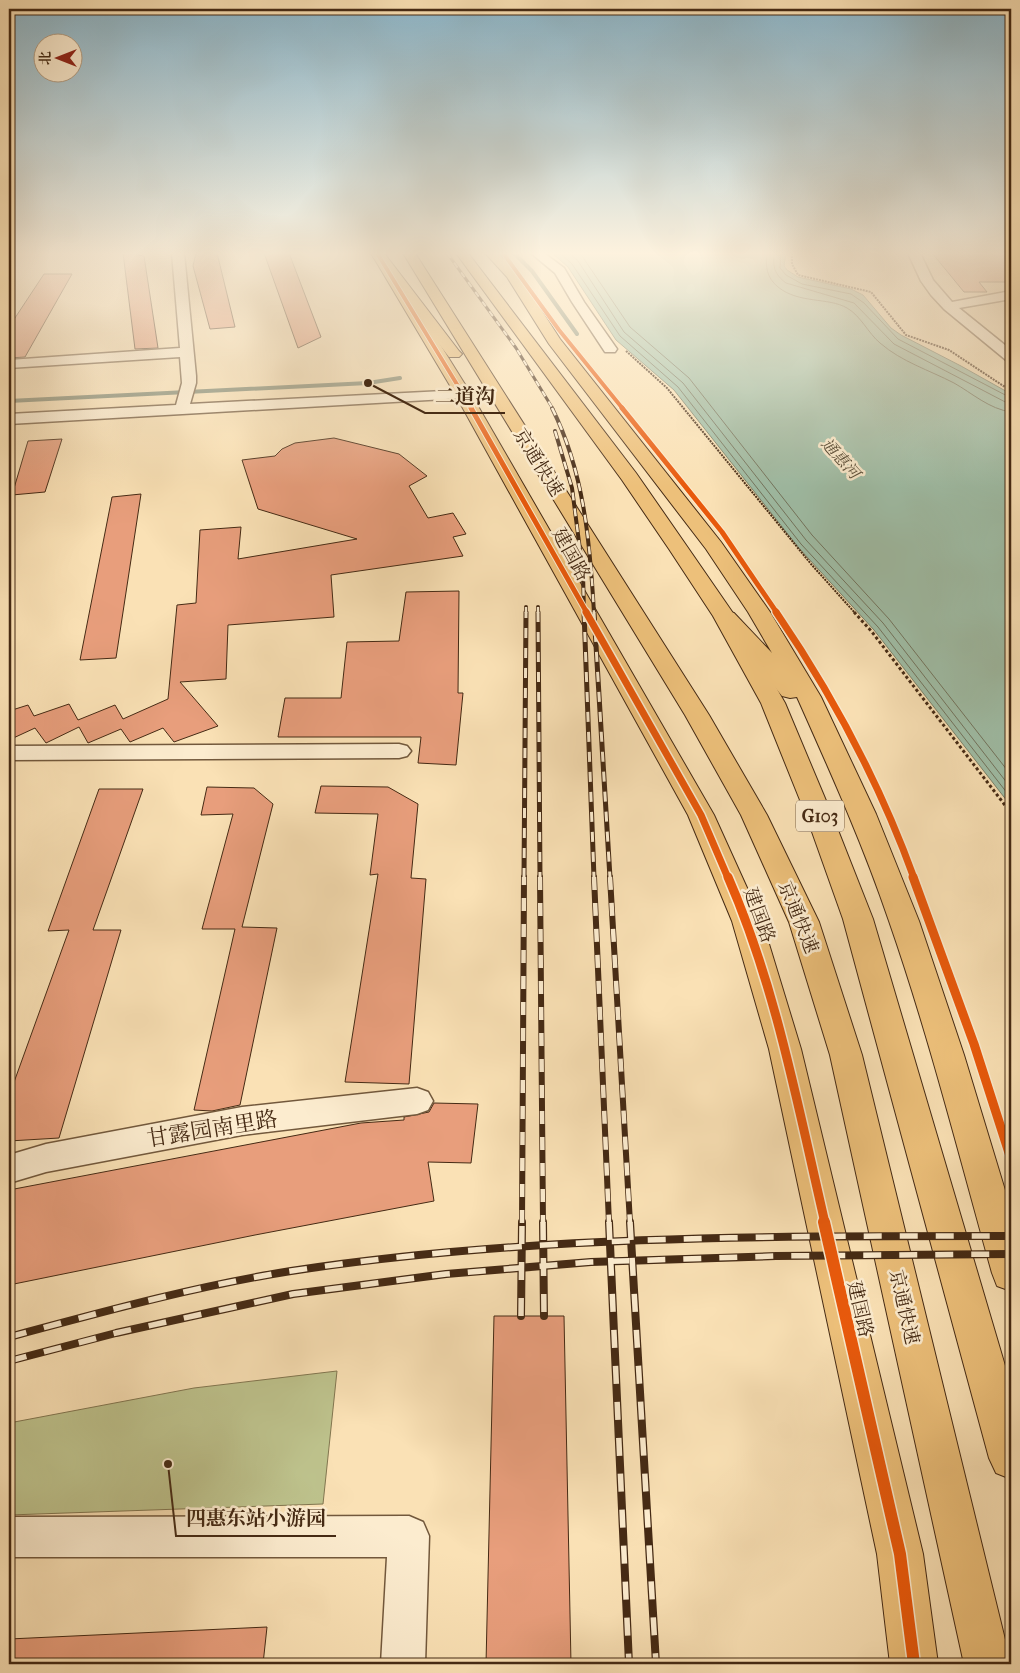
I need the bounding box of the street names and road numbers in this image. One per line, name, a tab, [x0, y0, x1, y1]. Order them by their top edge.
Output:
street label: 京通快速	[509, 424, 568, 501]
street label: 建国路	[548, 524, 595, 585]
road number: G103	[796, 800, 844, 831]
street label: 京通快速	[774, 878, 823, 957]
street label: 建国路	[739, 885, 779, 946]
street label: 甘露园南里路	[145, 1106, 279, 1152]
street label: 京通快速	[885, 1268, 923, 1347]
street label: 建国路	[843, 1279, 877, 1339]

